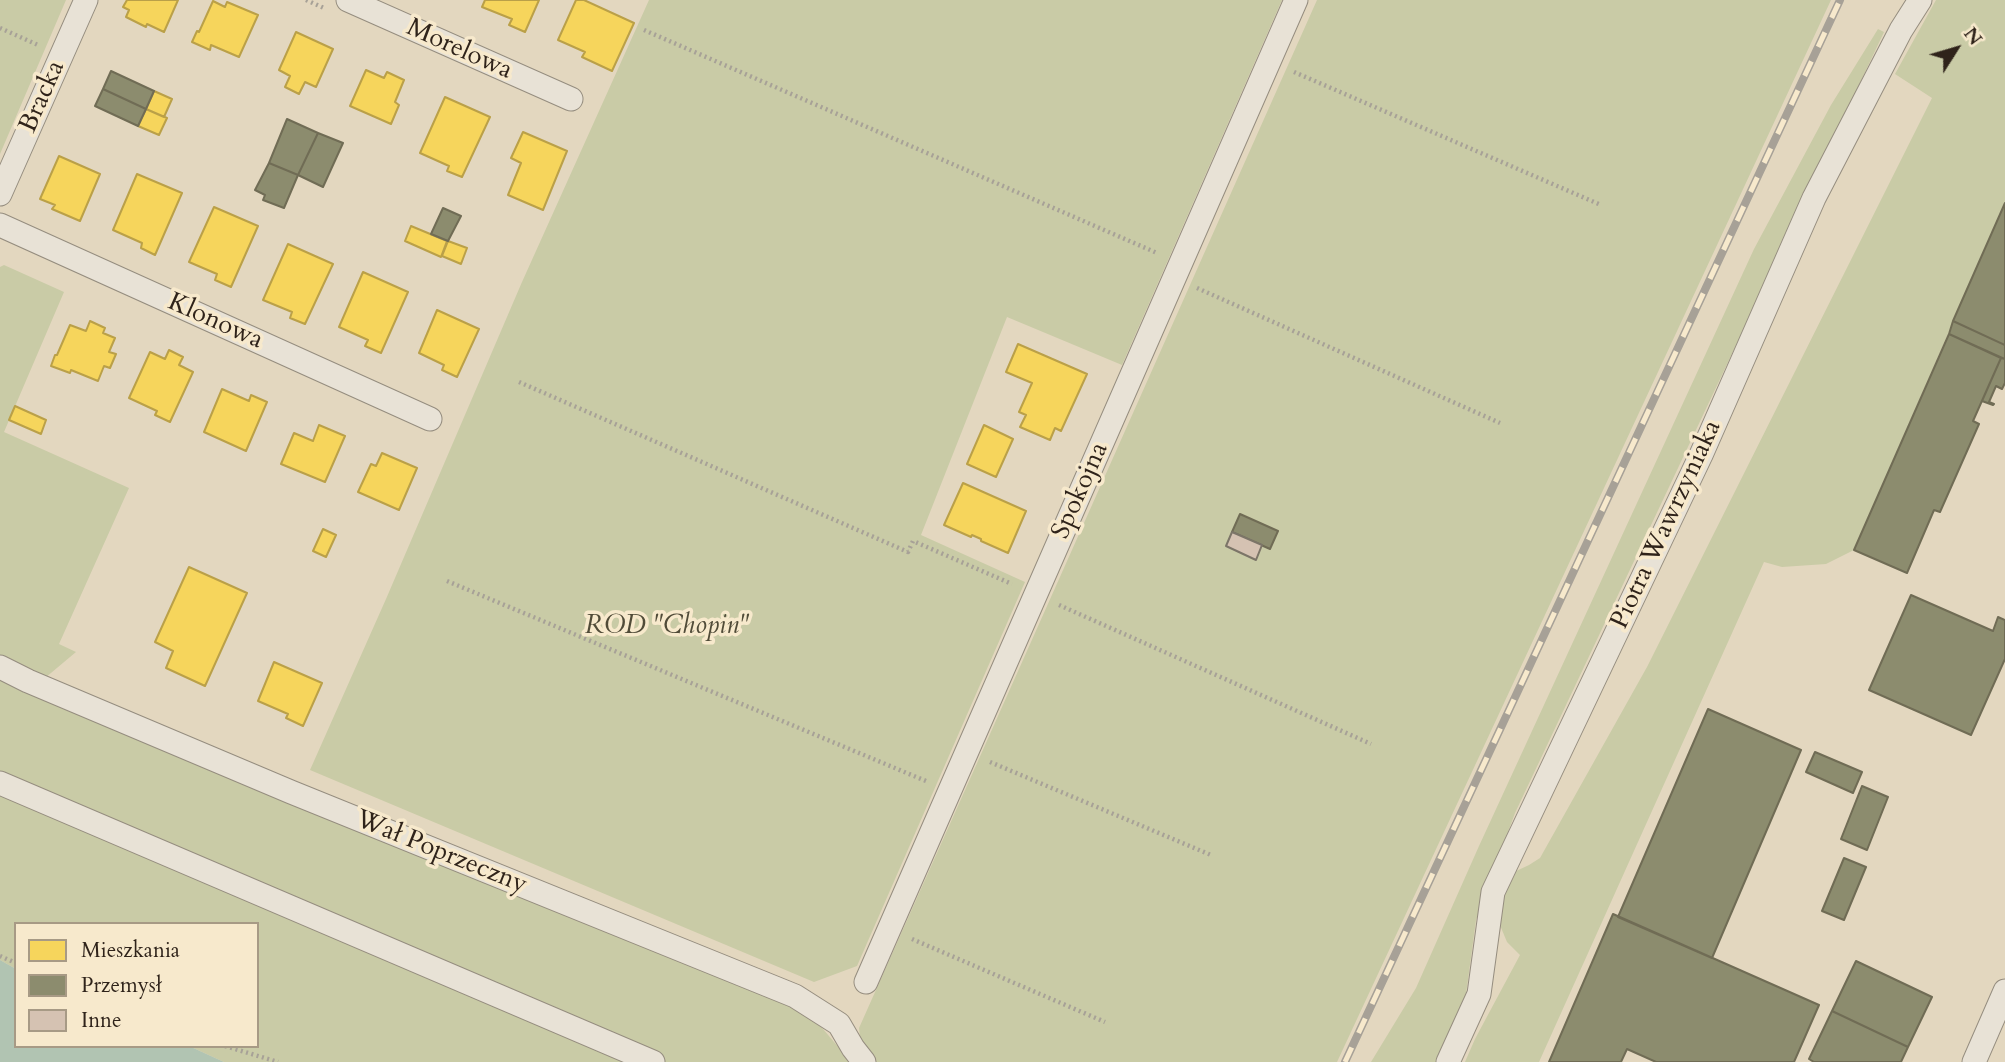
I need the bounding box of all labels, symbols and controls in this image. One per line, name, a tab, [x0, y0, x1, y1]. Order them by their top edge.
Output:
street label: Morelowa	[401, 13, 517, 87]
north arrow	[1921, 14, 1991, 84]
text: N	[1957, 22, 1988, 51]
street label: Bracka	[13, 56, 73, 138]
street label: Klonowa	[163, 287, 267, 357]
street label: Piotra Wawrzyniaka	[1605, 416, 1729, 634]
street label: Spokojna	[1046, 438, 1116, 544]
park label: ROD "Chopin"	[585, 611, 749, 643]
street label: Wał Poprzeczny	[351, 804, 531, 902]
legend	[14, 922, 259, 1048]
text: Mieszkania	[81, 936, 180, 965]
text: Przemysł	[81, 971, 162, 1000]
text: Inne	[81, 1006, 122, 1035]

